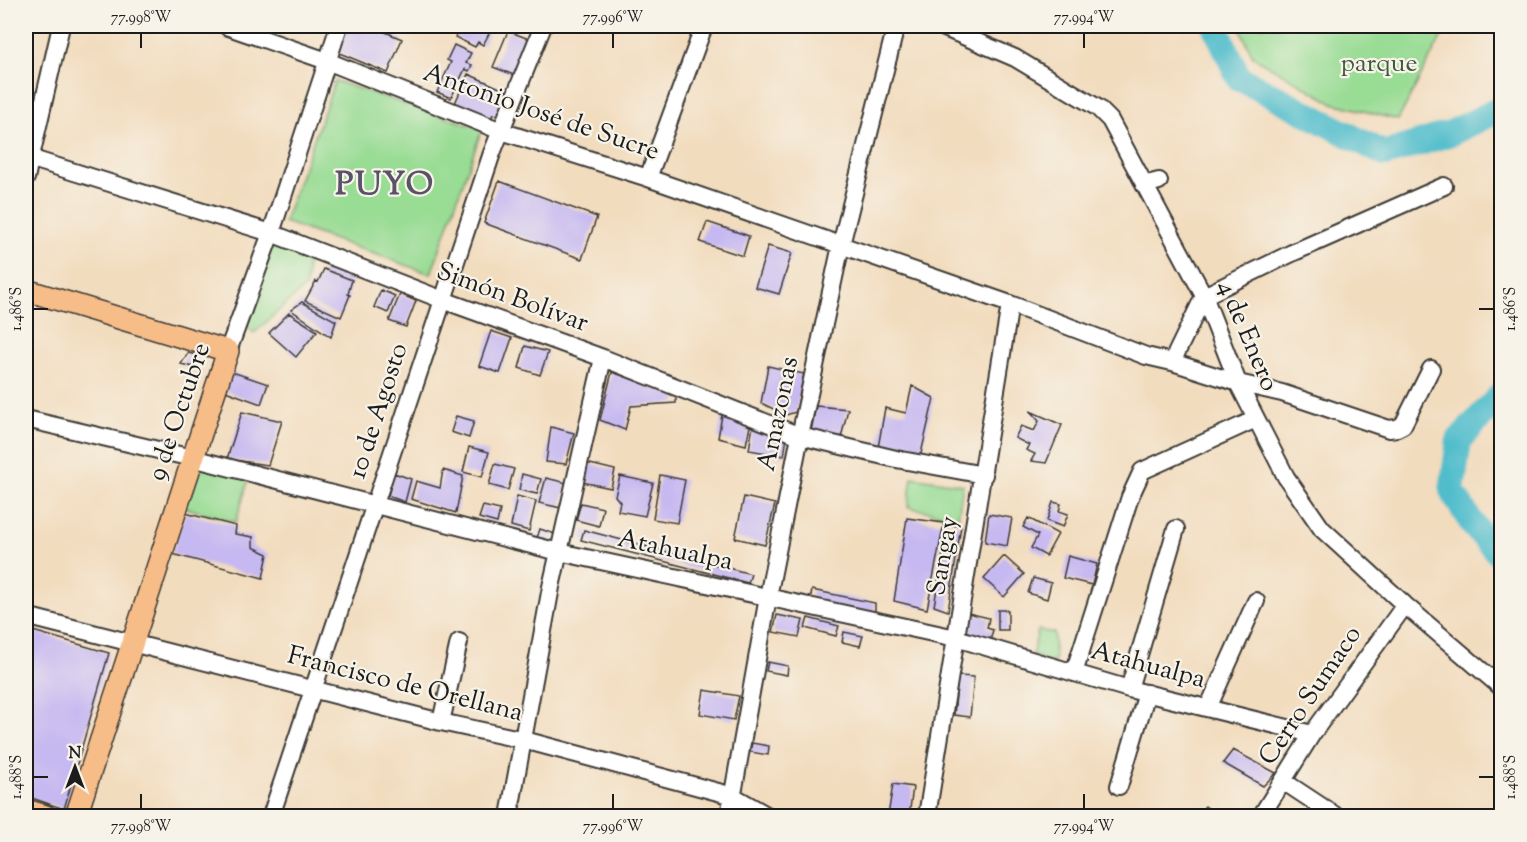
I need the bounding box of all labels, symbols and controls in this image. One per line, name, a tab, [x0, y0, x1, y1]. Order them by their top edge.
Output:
text: 77.998°W	[111, 8, 172, 29]
text: 77.996°W	[583, 8, 644, 29]
text: 77.994°W	[1054, 8, 1115, 29]
park label: parque	[1340, 46, 1418, 83]
street label: Antonio José de Sucre	[418, 55, 664, 171]
district label: PUYO	[335, 163, 435, 209]
street label: Simón Bolívar	[431, 253, 593, 343]
street label: 4 de Enero	[1207, 275, 1287, 397]
text: 1.486°S	[7, 287, 28, 331]
text: 1.486°S	[1501, 287, 1522, 331]
street label: 9 de Octubre	[139, 338, 221, 486]
street label: 10 de Agosto	[340, 338, 418, 484]
street label: Amazonas	[749, 353, 809, 475]
street label: Sangay	[919, 513, 969, 599]
street label: Atahualpa	[614, 521, 736, 581]
street label: Cerro Sumaco	[1251, 619, 1371, 773]
street label: Atahualpa	[1087, 633, 1209, 699]
street label: Francisco de Orellana	[283, 638, 527, 732]
north arrow	[45, 737, 105, 797]
text: N	[69, 743, 82, 766]
text: 1.488°S	[7, 755, 28, 799]
text: 1.488°S	[1501, 755, 1522, 799]
text: 77.998°W	[111, 817, 172, 838]
text: 77.996°W	[583, 817, 644, 838]
text: 77.994°W	[1054, 817, 1115, 838]

